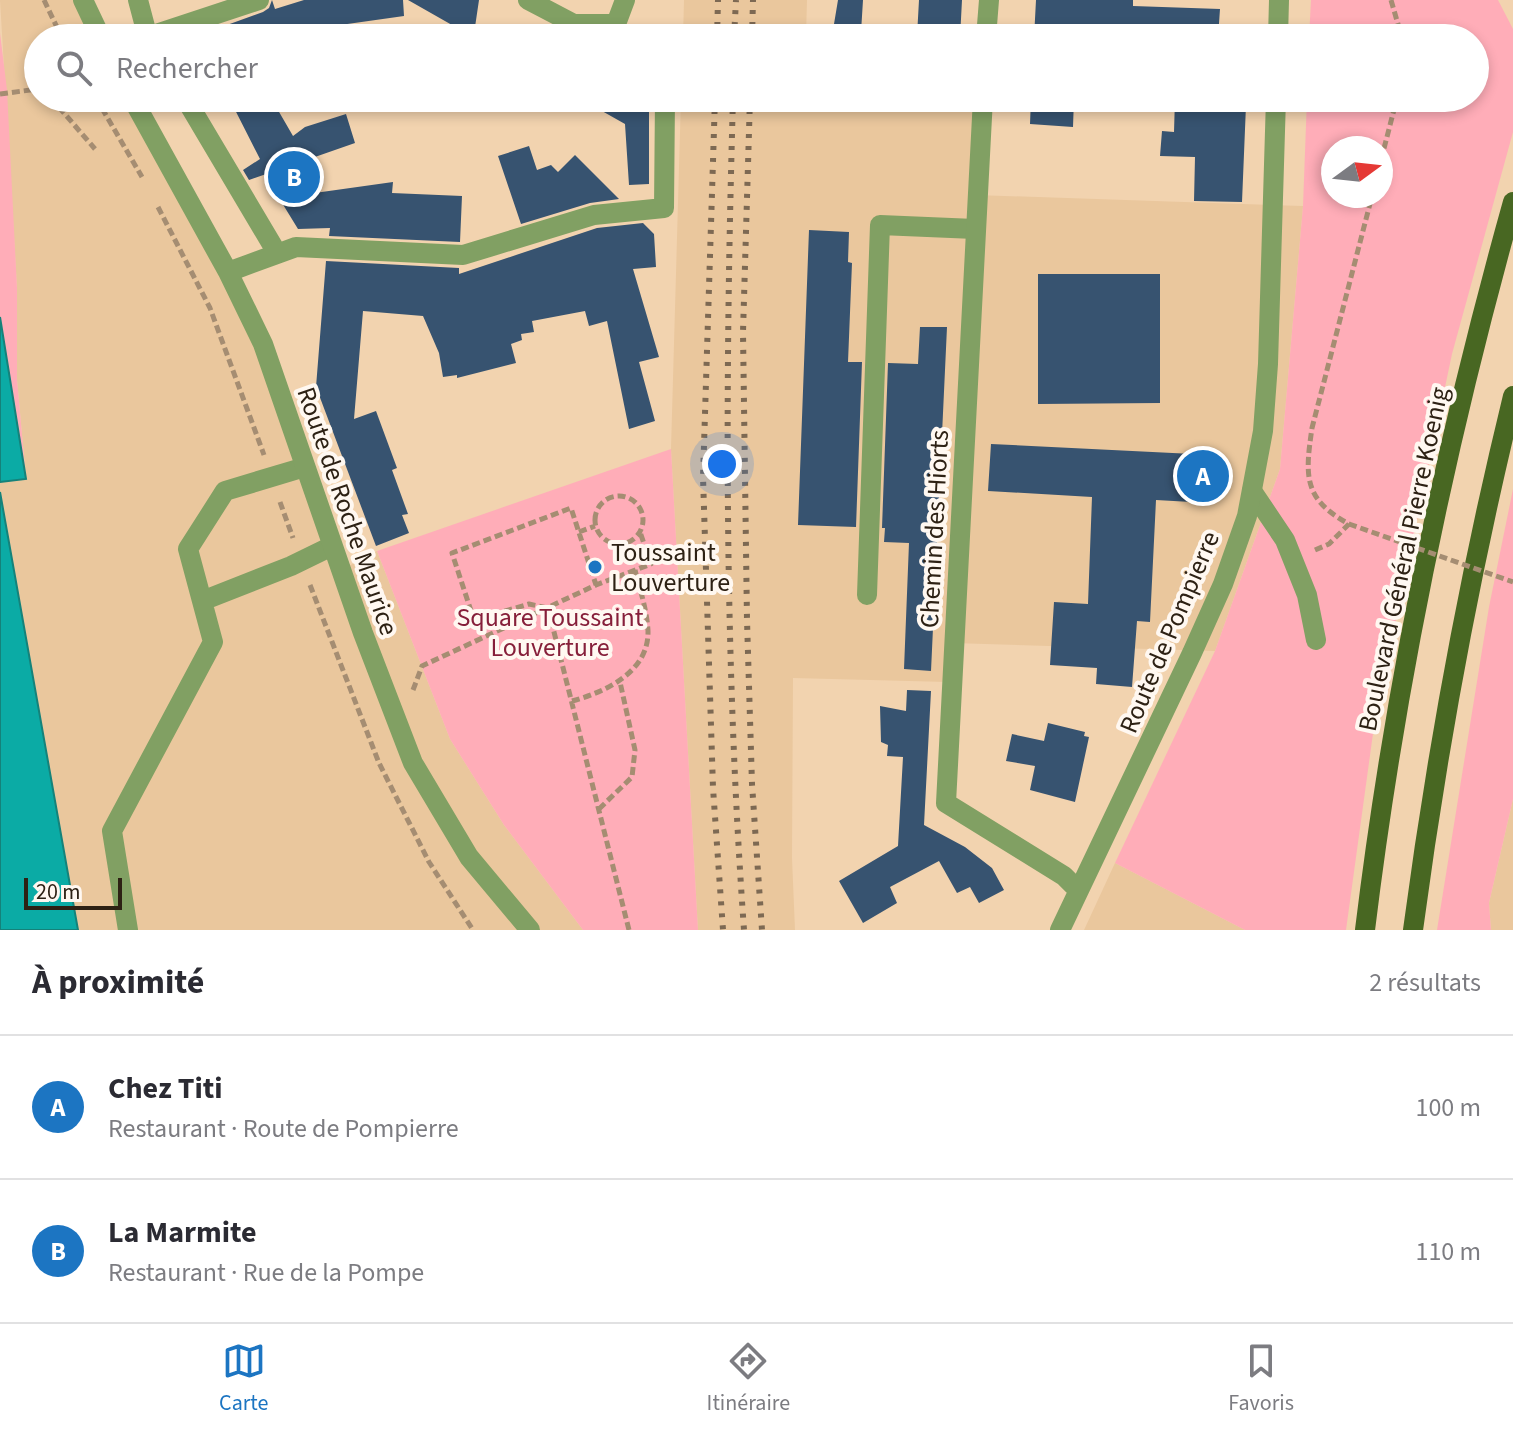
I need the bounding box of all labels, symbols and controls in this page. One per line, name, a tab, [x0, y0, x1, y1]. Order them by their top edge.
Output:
search box	[24, 24, 1489, 112]
icon: search	[52, 46, 96, 90]
text: Rechercher	[116, 47, 258, 90]
north arrow	[1321, 136, 1393, 208]
pin: B	[268, 147, 320, 207]
street label: Route de Roche Maurice	[288, 382, 407, 640]
street label: Boulevard Général Pierre Koenig	[1349, 384, 1458, 735]
street label: Chemin des Hiorts	[911, 429, 958, 629]
your location	[702, 444, 742, 484]
pin: A	[1177, 446, 1229, 506]
street label: Route de Pompierre	[1110, 526, 1229, 739]
place label: Toussaint Louverture	[611, 534, 730, 601]
marker: Toussaint Louverture	[586, 558, 604, 576]
park label: Square Toussaint Louverture	[456, 599, 644, 666]
scale bar	[24, 874, 122, 910]
text: 20 m	[36, 876, 81, 908]
text: À proximité	[32, 958, 204, 1007]
text: 2 résultats	[1369, 964, 1481, 1001]
text: Chez Titi	[108, 1067, 222, 1110]
text: A	[51, 1089, 65, 1126]
text: 100 m	[1415, 1089, 1481, 1126]
text: Restaurant · Route de Pompierre	[108, 1110, 459, 1147]
text: La Marmite	[108, 1211, 256, 1254]
text: B	[50, 1233, 66, 1270]
text: 110 m	[1415, 1233, 1481, 1270]
text: Restaurant · Rue de la Pompe	[108, 1254, 424, 1291]
tab: Carte	[219, 1339, 268, 1419]
tab: Itinéraire	[707, 1339, 790, 1419]
tab: Favoris	[1228, 1339, 1294, 1419]

